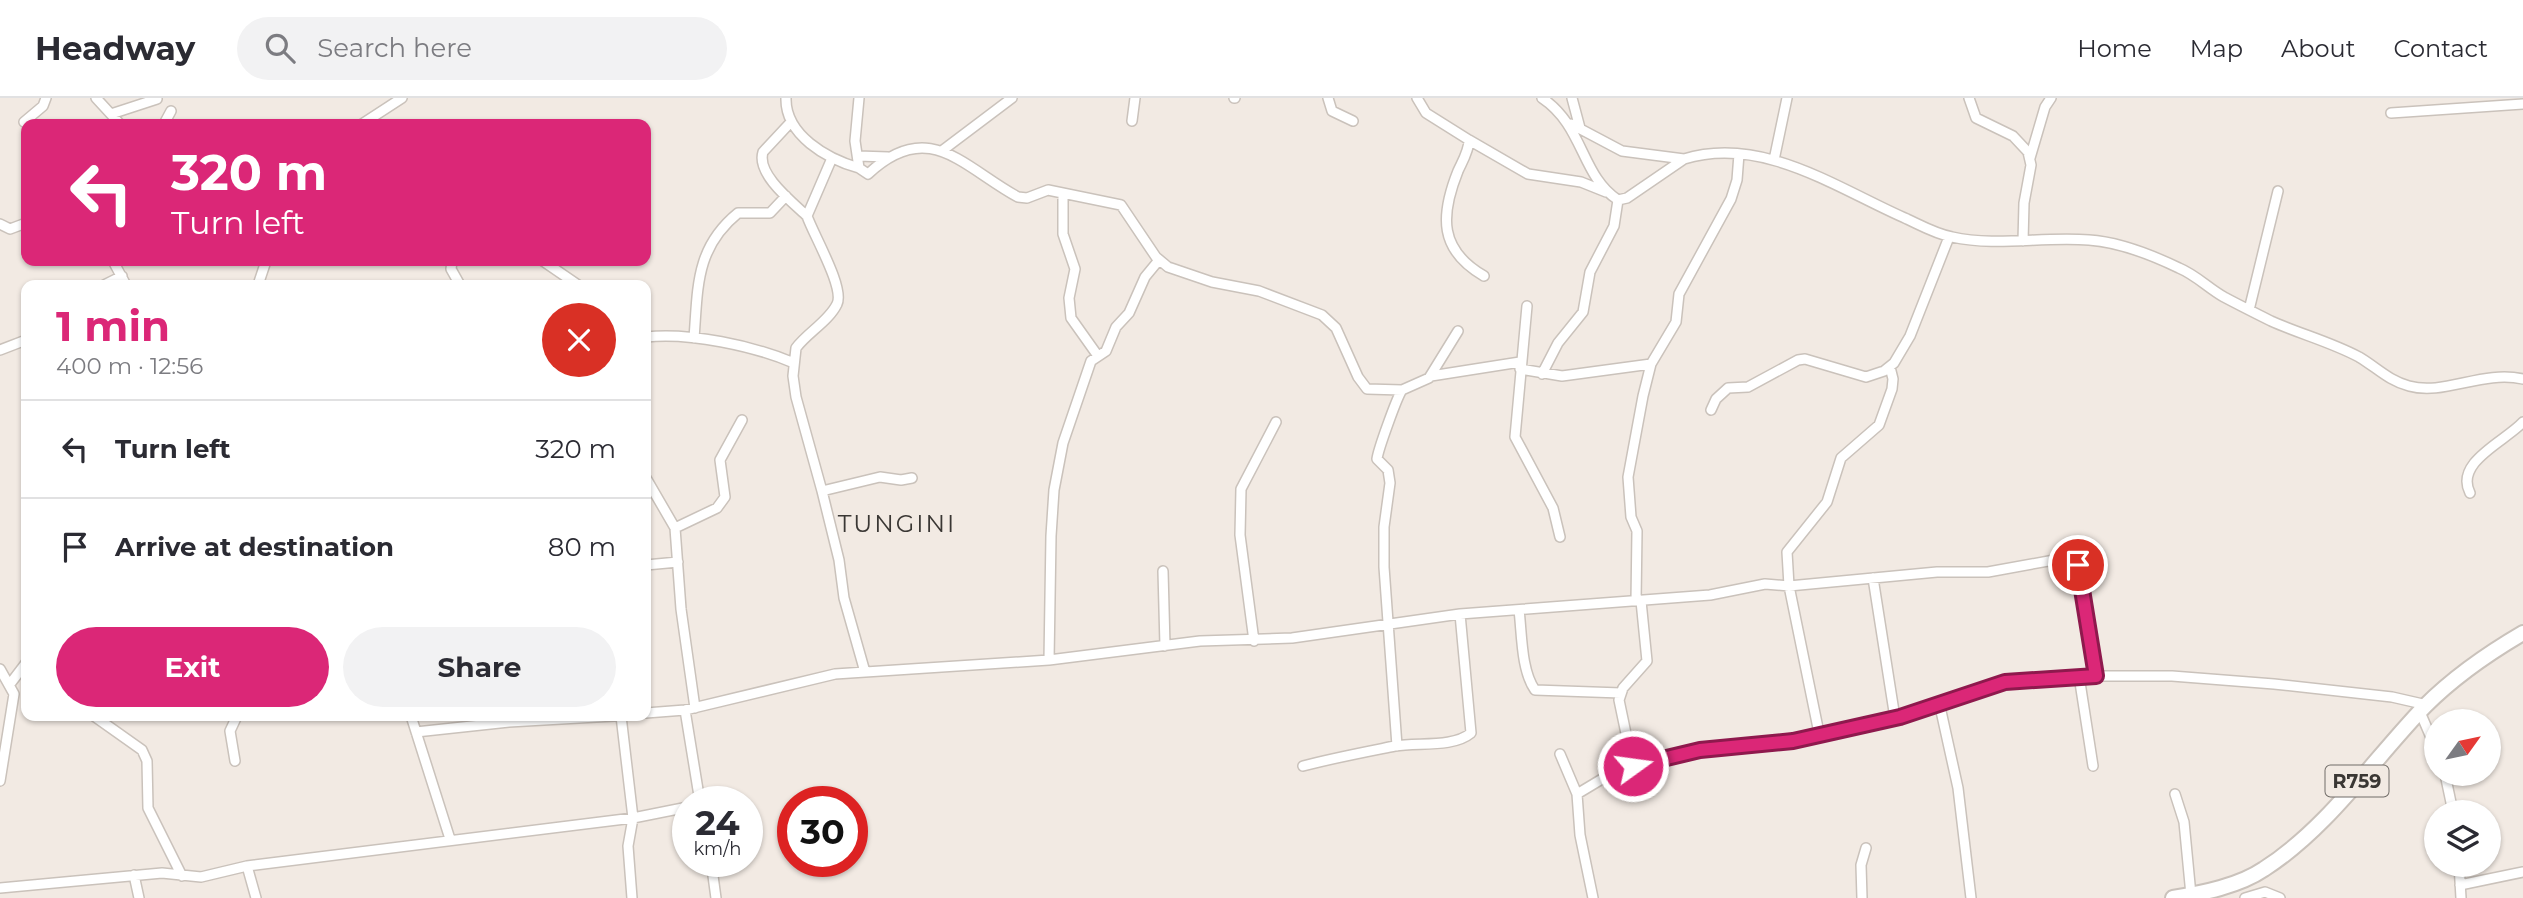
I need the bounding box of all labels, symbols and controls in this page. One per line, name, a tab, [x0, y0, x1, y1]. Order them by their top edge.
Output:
search box	[237, 17, 727, 80]
text: Headway	[35, 28, 195, 68]
icon: search	[261, 29, 299, 67]
text: Search here	[317, 32, 472, 64]
text: Home	[2077, 34, 2152, 63]
text: Map	[2190, 34, 2243, 63]
text: About	[2281, 34, 2355, 63]
text: Contact	[2393, 34, 2488, 63]
text: 320 m	[171, 143, 327, 202]
icon: left	[56, 147, 147, 238]
text: Turn left	[171, 203, 305, 242]
text: 1 min	[56, 300, 170, 352]
button: close	[542, 303, 616, 377]
text: 400 m · 12:56	[56, 352, 203, 380]
icon: left	[56, 430, 94, 468]
text: Turn left	[115, 433, 231, 465]
text: 320 m	[535, 433, 616, 465]
district label: TUNGINI	[838, 509, 956, 538]
icon: arrive	[56, 528, 94, 566]
text: Arrive at destination	[115, 531, 394, 563]
text: 80 m	[548, 531, 616, 563]
pin	[2048, 535, 2108, 595]
icon: arrive	[2059, 546, 2097, 584]
button: Exit	[56, 627, 329, 707]
button: Share	[343, 627, 616, 707]
north arrow	[2424, 709, 2501, 786]
map controls	[2424, 709, 2501, 877]
position arrow	[1596, 729, 1670, 803]
road number: R759	[2326, 766, 2388, 796]
speed limit sign: 30	[777, 786, 868, 877]
button: layers	[2424, 800, 2501, 877]
text: 24	[695, 801, 740, 844]
text: km/h	[693, 838, 742, 860]

